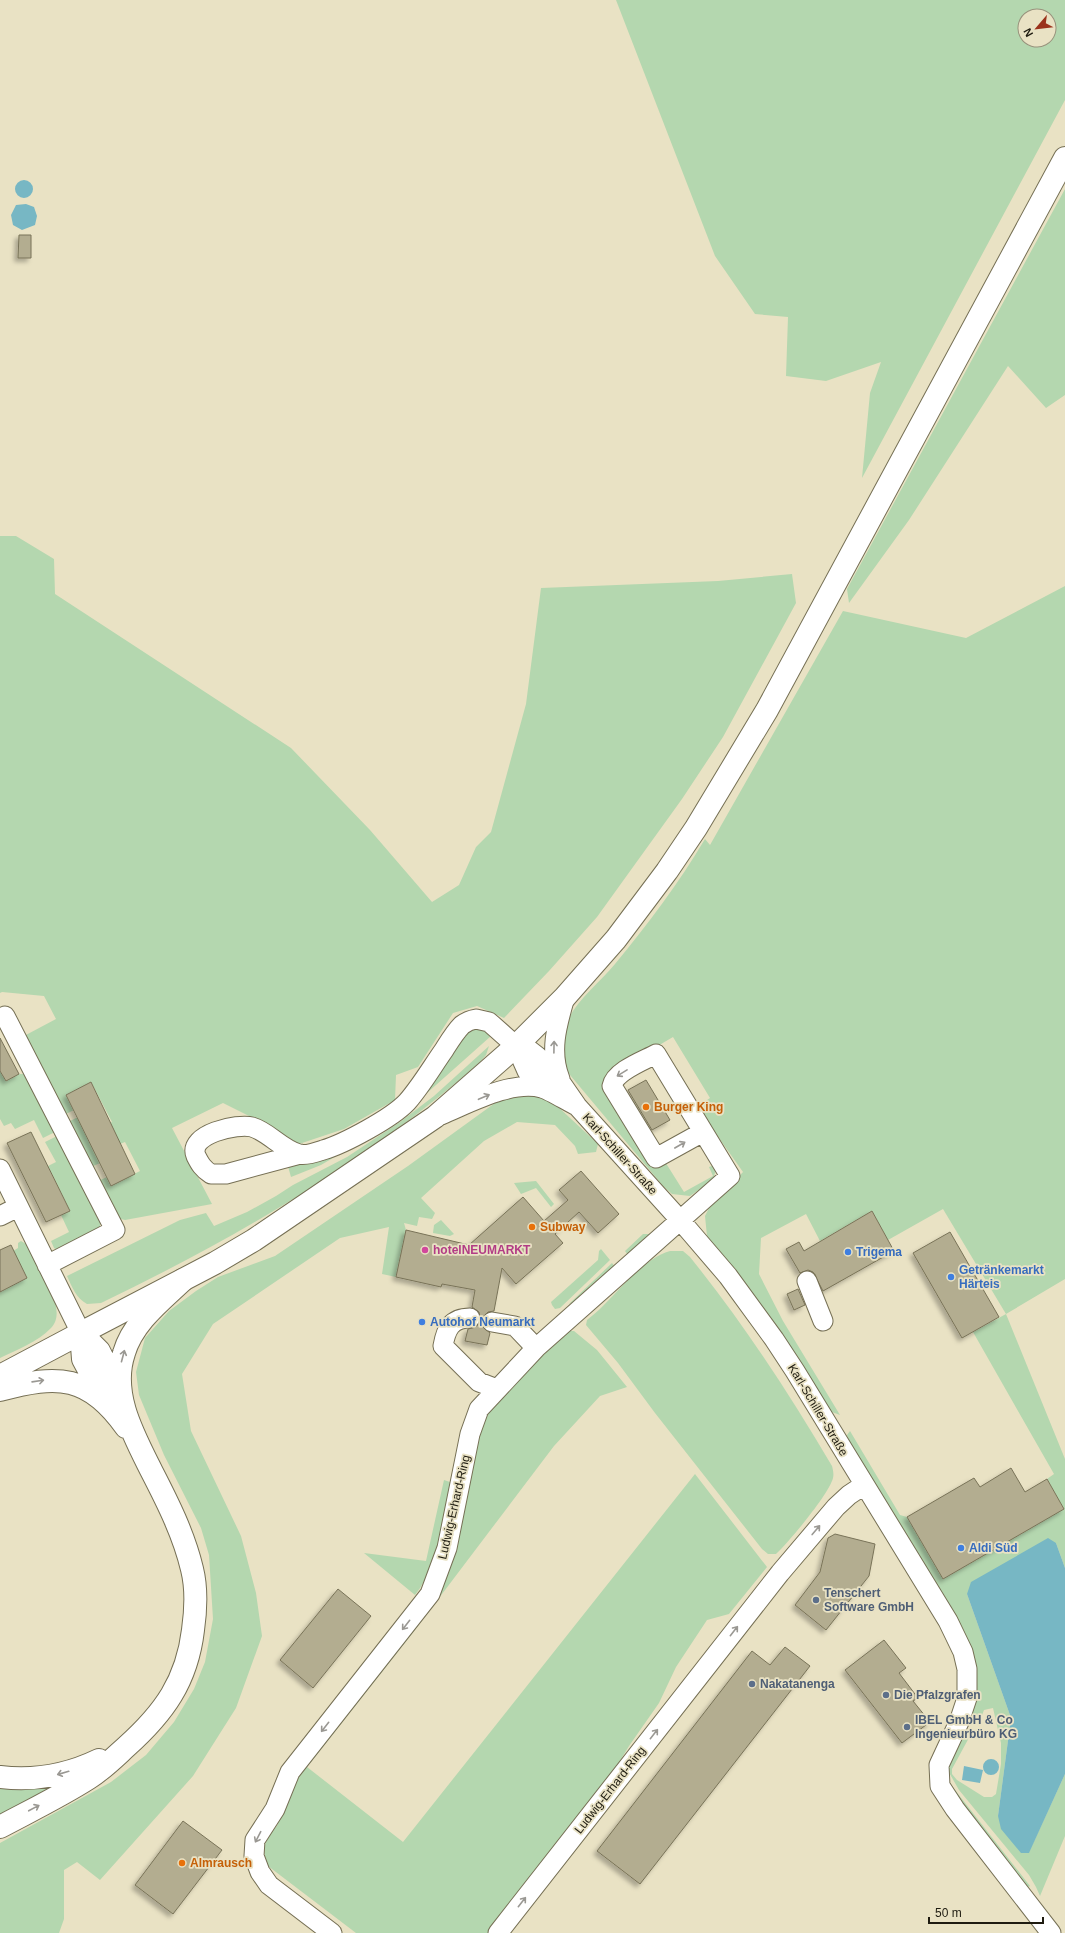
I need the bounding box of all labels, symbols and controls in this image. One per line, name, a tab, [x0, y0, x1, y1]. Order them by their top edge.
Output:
north arrow	[1017, 8, 1057, 48]
text: N	[1021, 26, 1035, 39]
one-way arrow	[550, 1041, 558, 1054]
one-way arrow	[616, 1069, 628, 1077]
one-way arrow	[477, 1093, 489, 1100]
place label: Burger King	[654, 1100, 723, 1114]
marker: Burger King	[641, 1102, 651, 1112]
street label: Karl-Schiller-Straße	[580, 1110, 660, 1198]
one-way arrow	[674, 1140, 686, 1148]
place label: Subway	[540, 1220, 586, 1234]
marker: Subway	[527, 1222, 537, 1232]
place label: hotelNEUMARKT	[433, 1243, 531, 1257]
marker: hotelNEUMARKT	[420, 1245, 430, 1255]
place label: Trigema	[856, 1245, 902, 1259]
marker: Trigema	[843, 1247, 853, 1257]
place label: Getränkemarkt Härteis	[959, 1263, 1044, 1291]
marker: Getränkemarkt Härteis	[946, 1272, 956, 1282]
place label: Autohof Neumarkt	[430, 1315, 535, 1329]
marker: Autohof Neumarkt	[417, 1317, 427, 1327]
one-way arrow	[120, 1349, 128, 1362]
street label: Karl-Schiller-Straße	[785, 1362, 851, 1459]
one-way arrow	[31, 1377, 44, 1385]
street label: Ludwig-Erhard-Ring	[435, 1453, 473, 1561]
one-way arrow	[812, 1525, 821, 1536]
place label: Aldi Süd	[969, 1541, 1018, 1555]
marker: Aldi Süd	[956, 1543, 966, 1553]
place label: Tenschert Software GmbH	[824, 1586, 914, 1614]
marker: Tenschert Software GmbH	[811, 1595, 821, 1605]
one-way arrow	[401, 1619, 410, 1630]
one-way arrow	[730, 1626, 738, 1637]
place label: Nakatanenga	[760, 1677, 835, 1691]
marker: Nakatanenga	[747, 1679, 757, 1689]
place label: Die Pfalzgrafen	[894, 1688, 981, 1702]
marker: Die Pfalzgrafen	[881, 1690, 891, 1700]
place label: IBEL GmbH & Co Ingenieurbüro KG	[915, 1713, 1017, 1741]
one-way arrow	[320, 1721, 329, 1732]
marker: IBEL GmbH & Co Ingenieurbüro KG	[902, 1722, 912, 1732]
one-way arrow	[650, 1728, 658, 1739]
street label: Ludwig-Erhard-Ring	[572, 1744, 648, 1836]
one-way arrow	[57, 1770, 70, 1777]
one-way arrow	[28, 1804, 40, 1811]
one-way arrow	[254, 1831, 261, 1843]
place label: Almrausch	[190, 1856, 252, 1870]
marker: Almrausch	[177, 1858, 187, 1868]
one-way arrow	[518, 1897, 527, 1908]
scale bar	[929, 1899, 1043, 1925]
text: 50 m	[935, 1906, 962, 1920]

